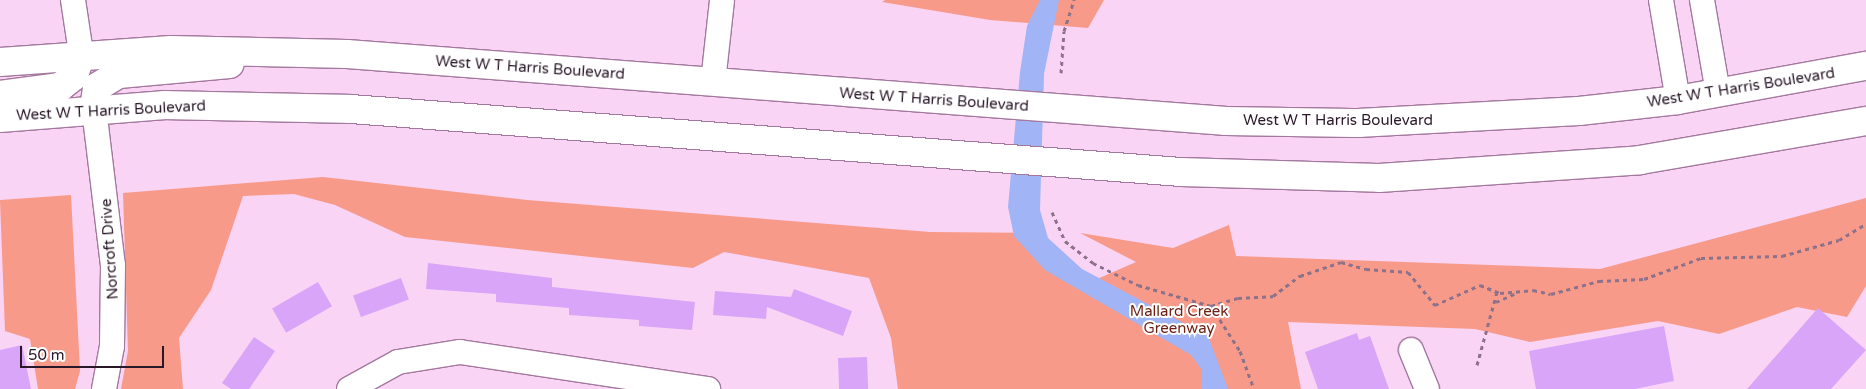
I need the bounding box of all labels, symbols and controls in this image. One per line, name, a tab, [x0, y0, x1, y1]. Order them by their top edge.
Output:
street label: West W T Harris Boulevard	[435, 52, 625, 84]
street label: West W T Harris Boulevard	[1646, 64, 1836, 112]
street label: West W T Harris Boulevard	[839, 84, 1029, 116]
street label: West W T Harris Boulevard	[16, 97, 206, 125]
street label: West W T Harris Boulevard	[1243, 112, 1433, 130]
street label: Norcroft Drive	[97, 198, 123, 300]
park label: Mallard Creek Greenway	[1130, 302, 1228, 337]
scale bar	[22, 336, 166, 368]
text: 50 m	[28, 346, 65, 364]

